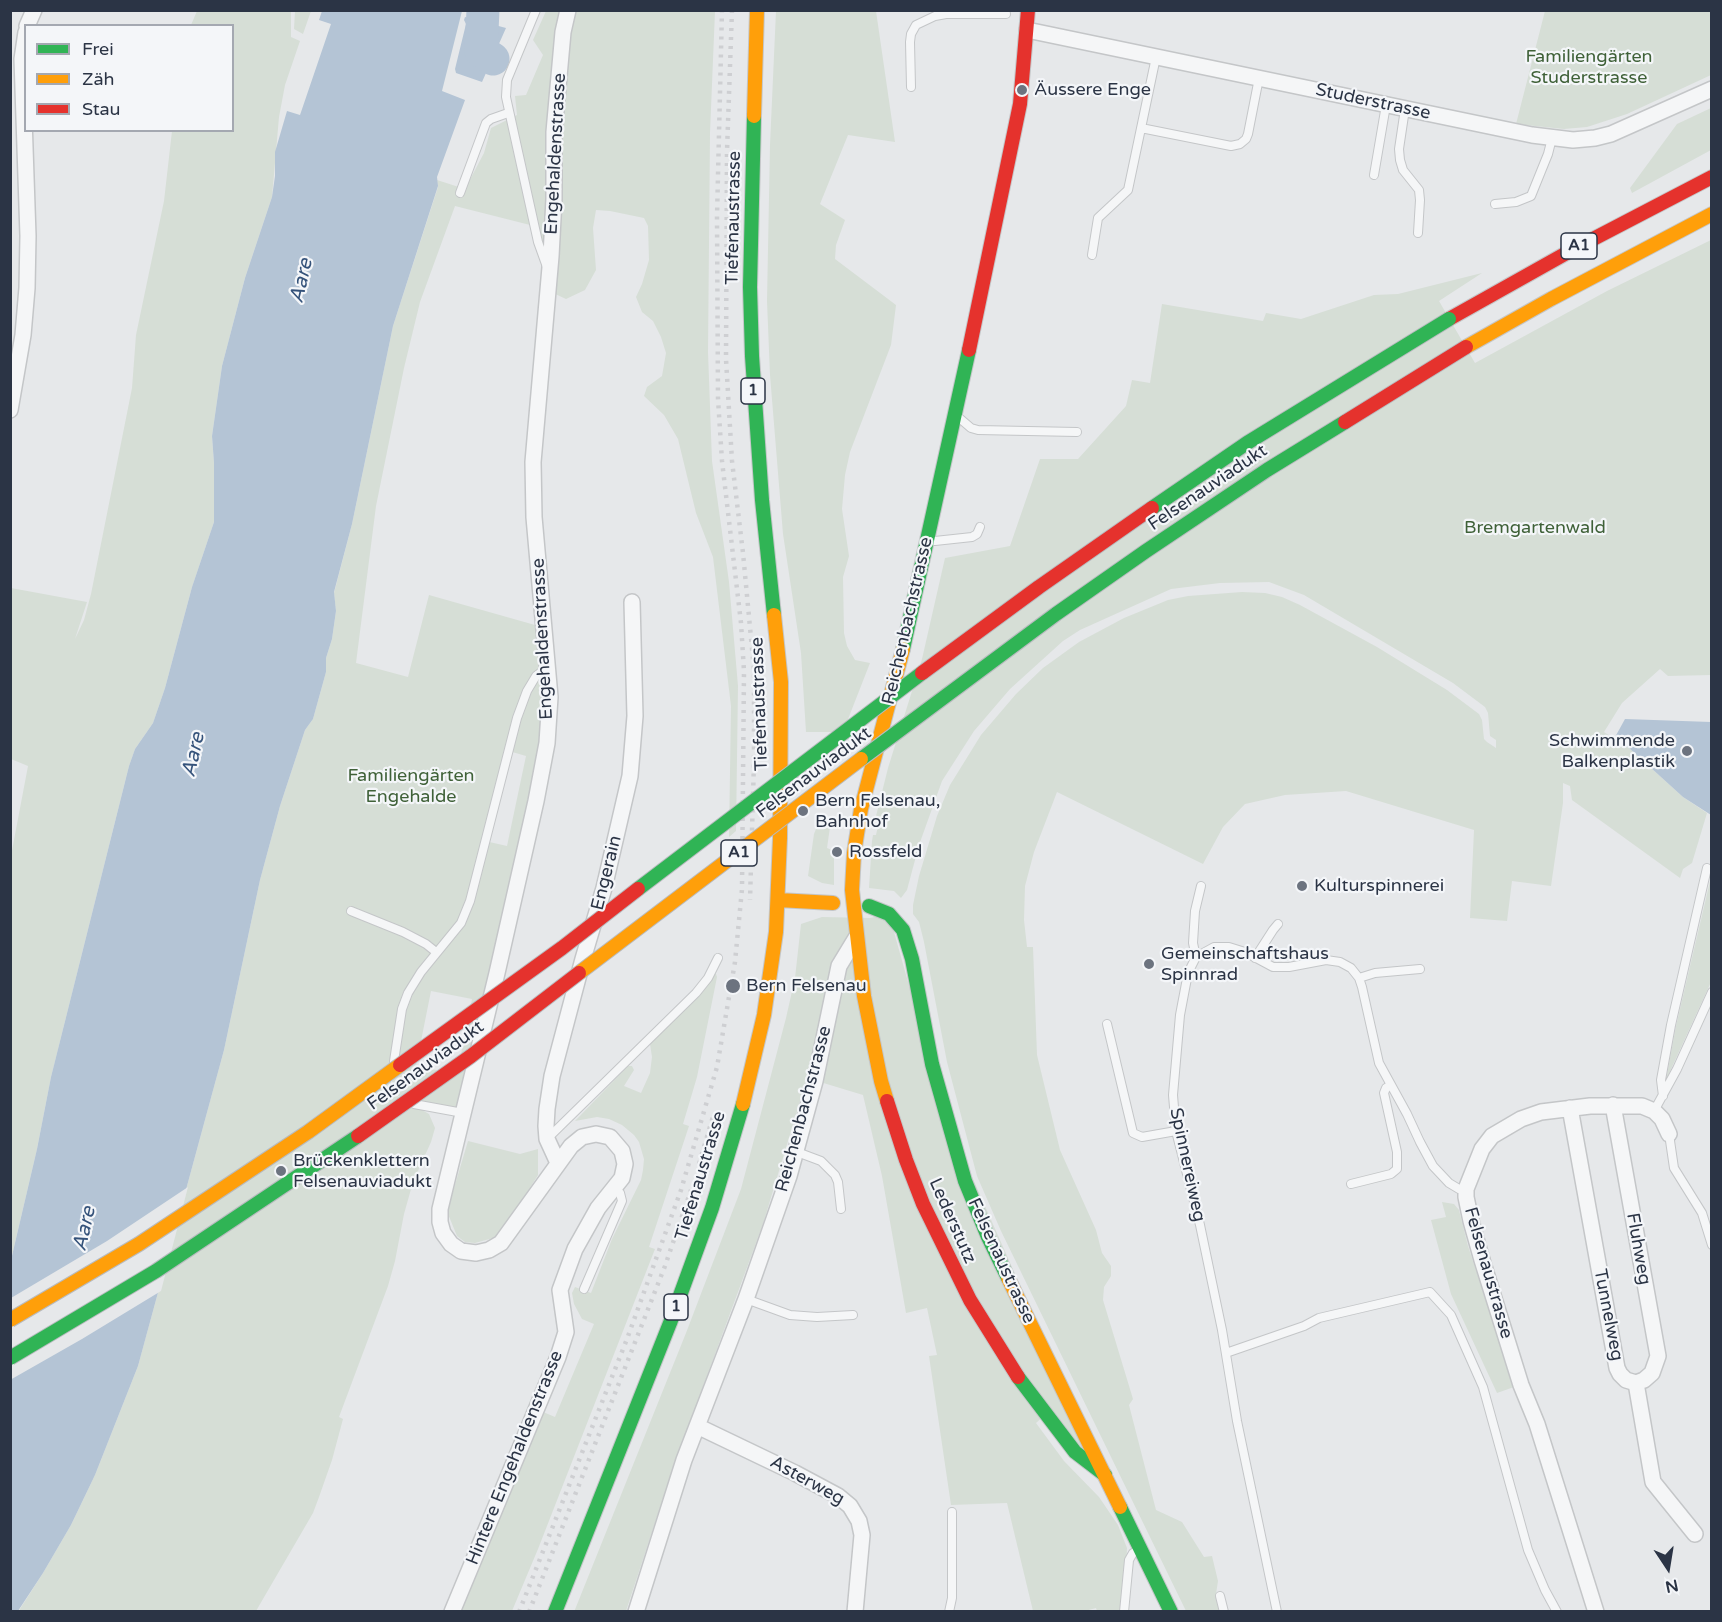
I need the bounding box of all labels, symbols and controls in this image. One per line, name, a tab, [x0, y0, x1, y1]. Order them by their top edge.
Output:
legend	[24, 24, 234, 132]
text: Frei	[82, 38, 114, 60]
park label: Familiengärten Studerstrasse	[1525, 46, 1653, 88]
text: Zäh	[82, 68, 115, 90]
street label: Engehaldenstrasse	[541, 73, 571, 235]
place label: Äussere Enge	[1034, 79, 1151, 101]
street label: Studerstrasse	[1314, 79, 1432, 125]
marker: Äussere Enge	[1015, 83, 1029, 97]
text: Stau	[82, 98, 121, 120]
street label: Tiefenaustrasse	[722, 151, 746, 285]
road number: A1	[1561, 233, 1597, 259]
water label: Aare	[285, 256, 319, 306]
road number: 1	[741, 378, 765, 404]
street label: Felsenauviadukt	[1144, 440, 1272, 536]
park label: Bremgartenwald	[1464, 517, 1606, 539]
street label: Reichenbachstrasse	[878, 535, 938, 707]
street label: Engehaldenstrasse	[528, 558, 558, 720]
street label: Tiefenaustrasse	[747, 637, 773, 771]
street label: Felsenauviadukt	[752, 723, 876, 823]
water label: Aare	[177, 730, 211, 780]
place label: Schwimmende Balkenplastik	[1549, 730, 1675, 772]
marker: Schwimmende Balkenplastik	[1680, 744, 1694, 758]
park label: Familiengärten Engehalde	[347, 765, 475, 808]
place label: Bern Felsenau, Bahnhof	[815, 790, 940, 832]
marker: Bern Felsenau, Bahnhof	[796, 804, 810, 818]
street label: Engerain	[587, 833, 627, 913]
road number: A1	[721, 840, 757, 866]
place label: Rossfeld	[849, 841, 922, 863]
marker: Rossfeld	[830, 845, 844, 859]
place label: Kulturspinnerei	[1314, 875, 1444, 897]
marker: Kulturspinnerei	[1295, 879, 1309, 893]
place label: Gemeinschaftshaus Spinnrad	[1161, 943, 1329, 986]
marker: Gemeinschaftshaus Spinnrad	[1142, 957, 1156, 971]
place label: Bern Felsenau	[746, 975, 867, 997]
marker: Bern Felsenau	[724, 977, 742, 995]
street label: Felsenauviadukt	[363, 1016, 489, 1116]
street label: Reichenbachstrasse	[771, 1024, 837, 1194]
street label: Spinnereiweg	[1164, 1106, 1210, 1224]
street label: Tiefenaustrasse	[671, 1109, 731, 1243]
place label: Brückenklettern Felsenauviadukt	[293, 1150, 432, 1192]
marker: Brückenklettern Felsenauviadukt	[274, 1164, 288, 1178]
street label: Lederstutz	[924, 1175, 980, 1267]
street label: Felsenaustrasse	[963, 1195, 1039, 1327]
water label: Aare	[68, 1204, 102, 1254]
street label: Felsenaustrasse	[1459, 1205, 1517, 1341]
street label: Fluhweg	[1621, 1211, 1655, 1287]
street label: Tunnelweg	[1589, 1267, 1627, 1363]
road number: 1	[664, 1294, 688, 1320]
street label: Hintere Engehaldenstrasse	[462, 1348, 568, 1568]
street label: Asterweg	[766, 1452, 848, 1510]
north arrow	[1638, 1538, 1698, 1598]
text: N	[1663, 1574, 1680, 1597]

